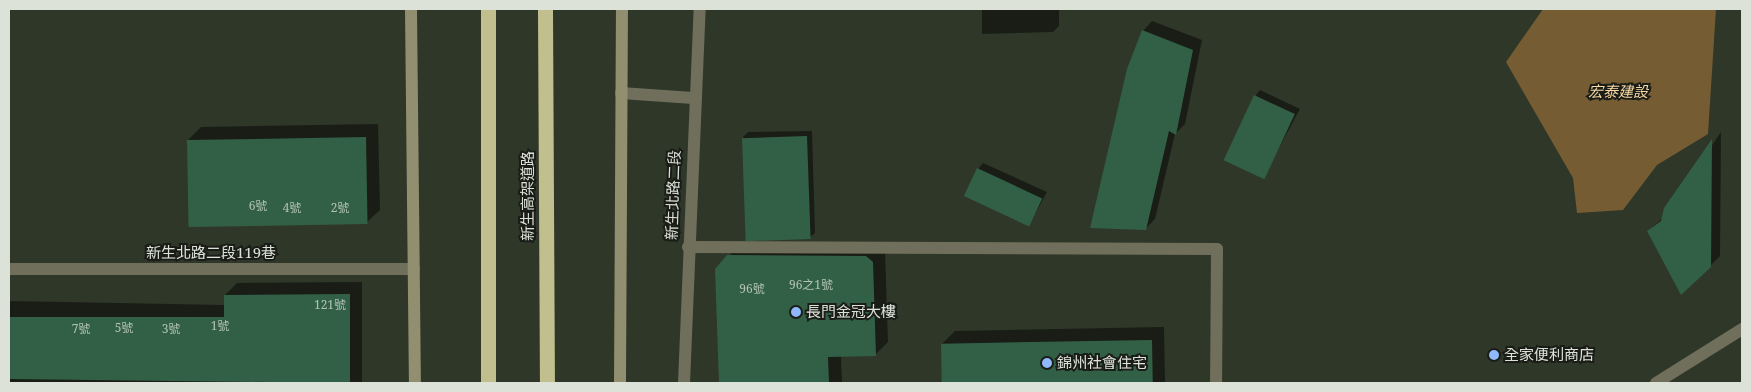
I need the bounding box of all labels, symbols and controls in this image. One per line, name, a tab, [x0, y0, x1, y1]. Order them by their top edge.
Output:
park label: 宏泰建設	[1588, 83, 1648, 101]
street label: 新生北路二段	[662, 150, 684, 240]
street label: 新生高架道路	[519, 151, 537, 241]
house number: 6號	[249, 199, 267, 213]
house number: 4號	[283, 201, 301, 215]
house number: 2號	[331, 201, 349, 215]
street label: 新生北路二段119巷	[146, 244, 276, 262]
house number: 96之1號	[789, 278, 833, 292]
house number: 96號	[739, 282, 765, 296]
house number: 121號	[314, 298, 346, 312]
place label: 長門金冠大樓	[806, 303, 896, 321]
marker: 長門金冠大樓	[790, 306, 802, 318]
house number: 1號	[211, 319, 229, 333]
house number: 5號	[115, 321, 133, 335]
house number: 7號	[72, 322, 90, 336]
house number: 3號	[162, 322, 180, 336]
place label: 全家便利商店	[1504, 346, 1594, 364]
marker: 全家便利商店	[1488, 349, 1500, 361]
place label: 錦州社會住宅	[1057, 354, 1147, 372]
marker: 錦州社會住宅	[1041, 357, 1053, 369]

